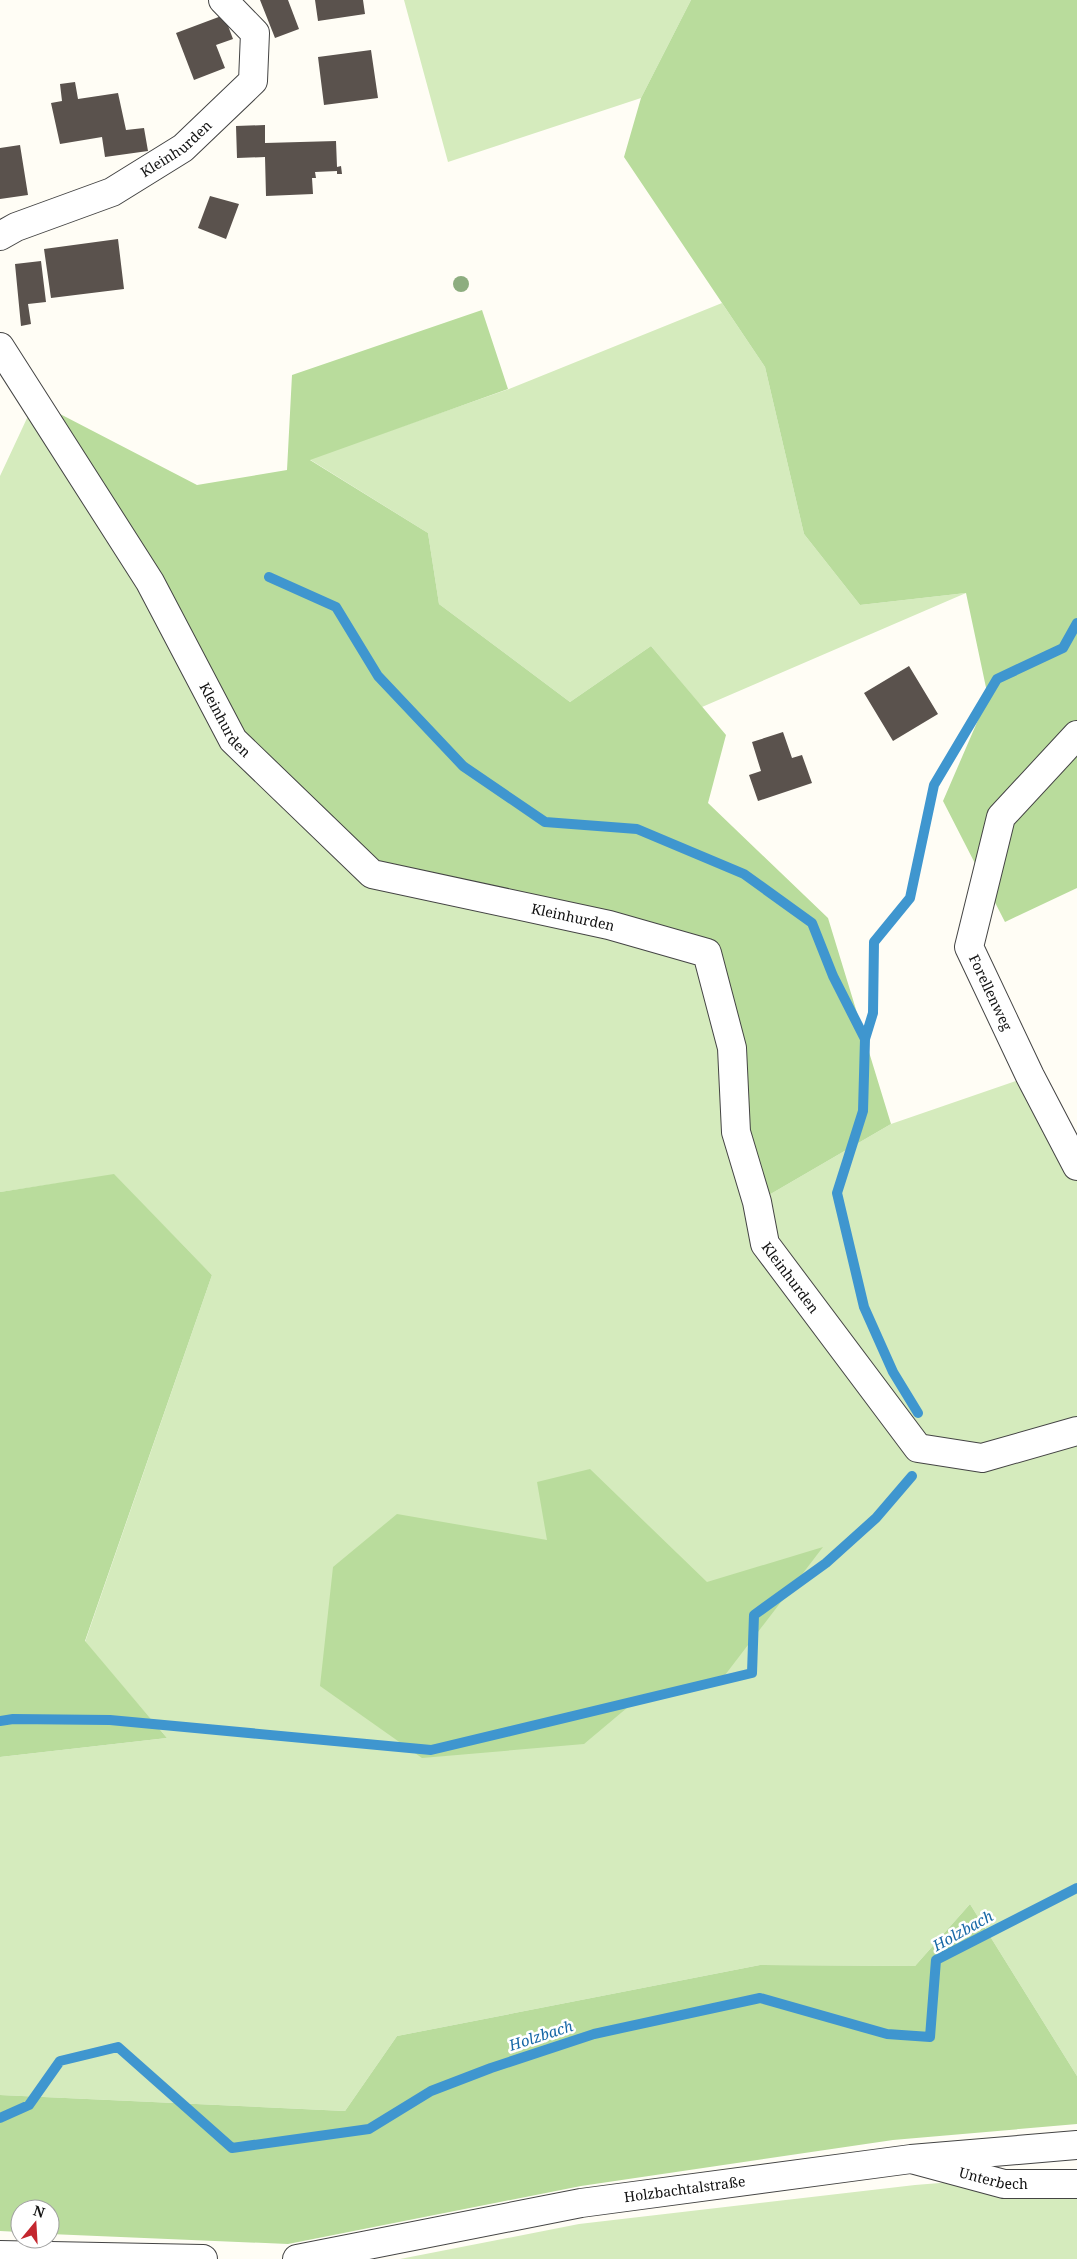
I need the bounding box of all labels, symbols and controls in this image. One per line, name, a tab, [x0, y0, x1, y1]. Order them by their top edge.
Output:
street label: Kleinhurden	[137, 116, 215, 181]
street label: Kleinhurden	[195, 679, 255, 761]
street label: Kleinhurden	[530, 899, 617, 935]
street label: Forellenweg	[965, 951, 1017, 1034]
street label: Kleinhurden	[758, 1238, 824, 1317]
water label: Holzbach	[928, 1905, 996, 1955]
water label: Holzbach	[505, 2015, 575, 2055]
street label: Unterbech	[957, 2162, 1028, 2193]
street label: Holzbachtalstraße	[623, 2171, 746, 2206]
north arrow	[10, 2199, 60, 2249]
text: N	[31, 2200, 47, 2222]

